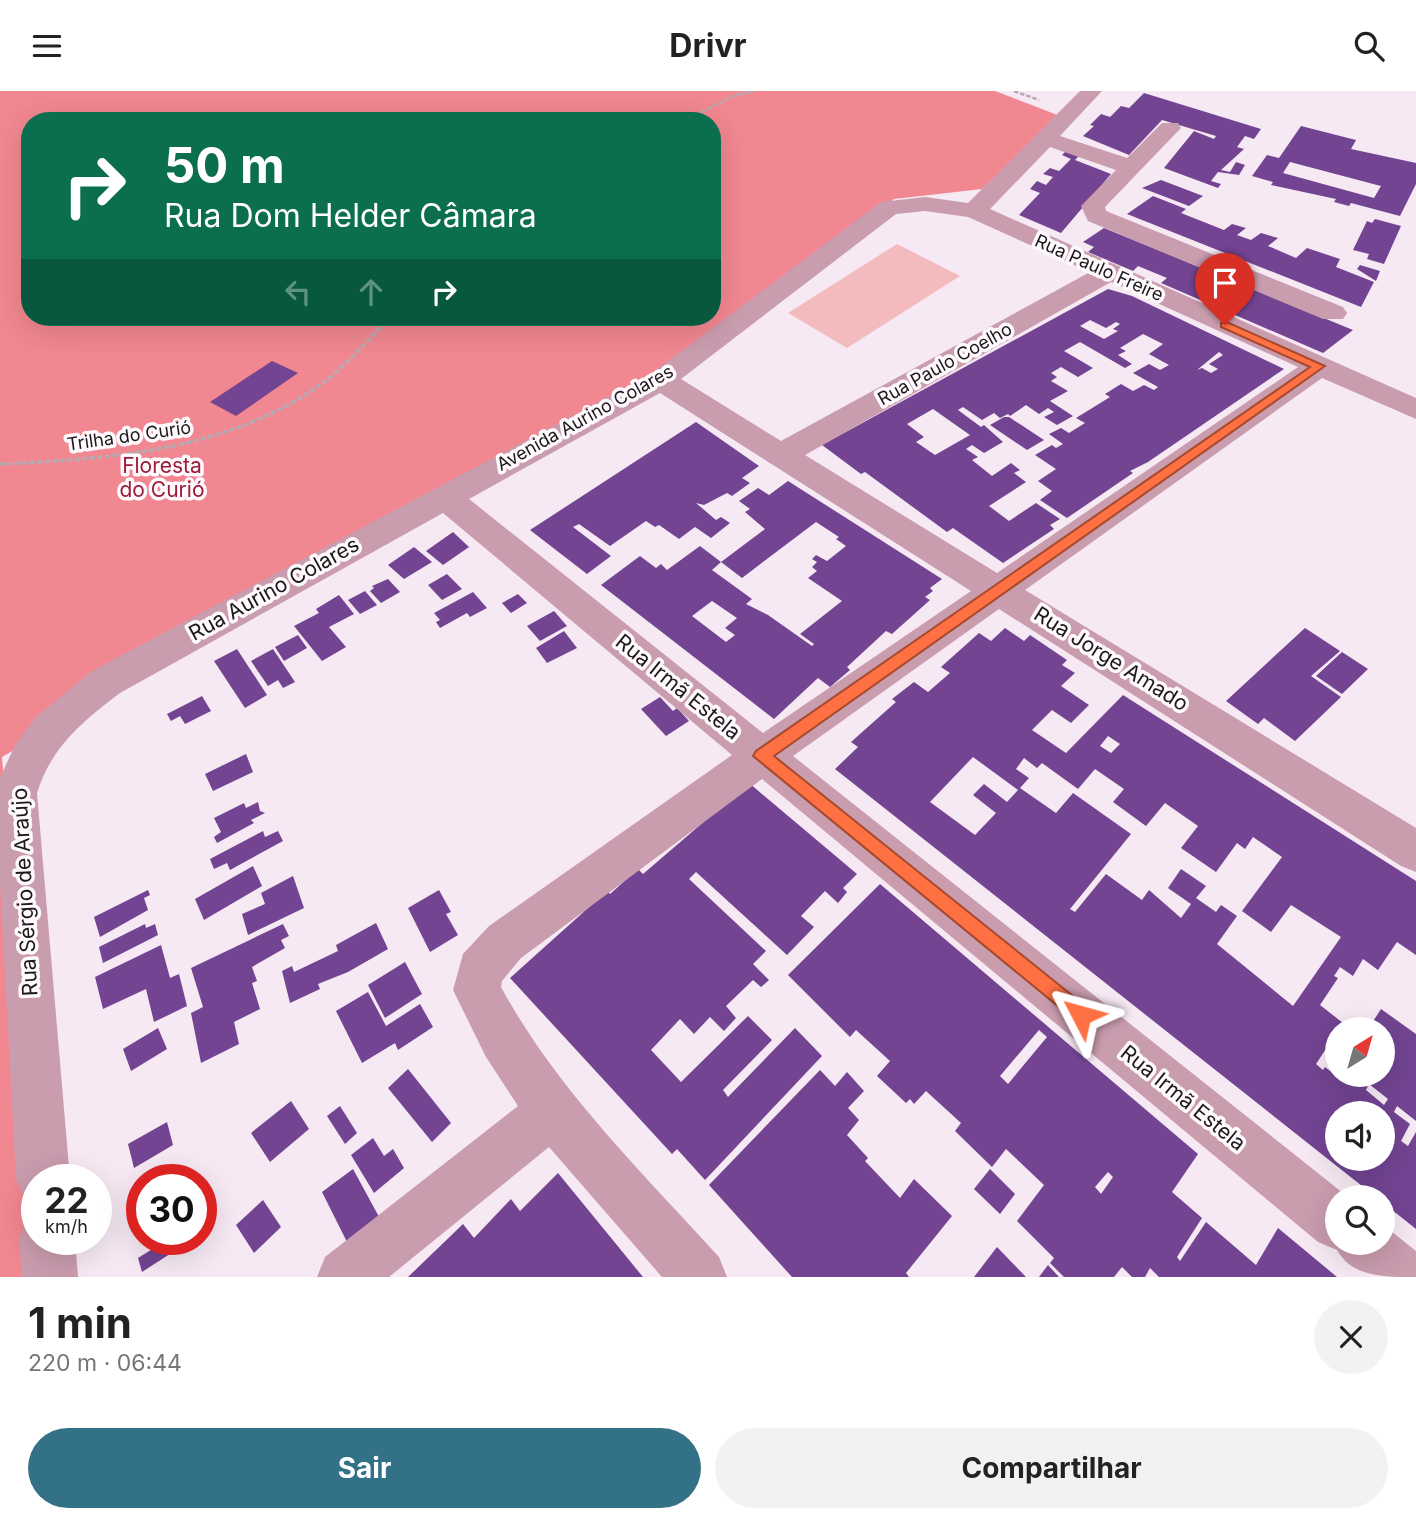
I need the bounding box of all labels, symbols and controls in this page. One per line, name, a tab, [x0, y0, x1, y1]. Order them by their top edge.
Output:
text: Drivr	[669, 26, 747, 65]
icon: menu	[28, 27, 66, 65]
icon: search	[1350, 27, 1388, 65]
text: 50 m	[164, 136, 285, 195]
icon: right	[49, 140, 140, 231]
text: Rua Dom Helder Câmara	[164, 196, 537, 235]
street label: Rua Paulo Freire	[1032, 230, 1167, 305]
pin	[1195, 253, 1255, 325]
icon: arrive	[1206, 264, 1244, 302]
icon: left	[279, 273, 317, 311]
icon: ahead	[352, 273, 390, 311]
icon: right	[425, 273, 463, 311]
street label: Rua Paulo Coelho	[874, 318, 1015, 409]
street label: Avenida Aurino Colares	[493, 360, 677, 475]
street label: Trilha do Curió	[66, 416, 192, 455]
park label: Floresta do Curió	[119, 453, 205, 502]
street label: Rua Aurino Colares	[184, 531, 363, 646]
street label: Rua Jorge Amado	[1030, 601, 1193, 716]
street label: Rua Irmã Estela	[611, 629, 746, 744]
street label: Rua Sérgio de Araújo	[7, 787, 42, 997]
position arrow	[1044, 978, 1118, 1052]
north arrow	[1325, 1017, 1395, 1087]
map controls	[1325, 1017, 1395, 1255]
street label: Rua Irmã Estela	[1116, 1040, 1251, 1155]
button: sound	[1325, 1101, 1395, 1171]
speed limit sign: 30	[126, 1164, 217, 1255]
text: 22	[44, 1179, 89, 1221]
button: search	[1325, 1185, 1395, 1255]
text: km/h	[45, 1216, 88, 1237]
text: 1 min	[28, 1297, 132, 1348]
button: close	[1314, 1300, 1388, 1374]
text: 220 m · 06:44	[28, 1349, 182, 1377]
button: Sair	[28, 1428, 701, 1508]
button: Compartilhar	[715, 1428, 1388, 1508]

